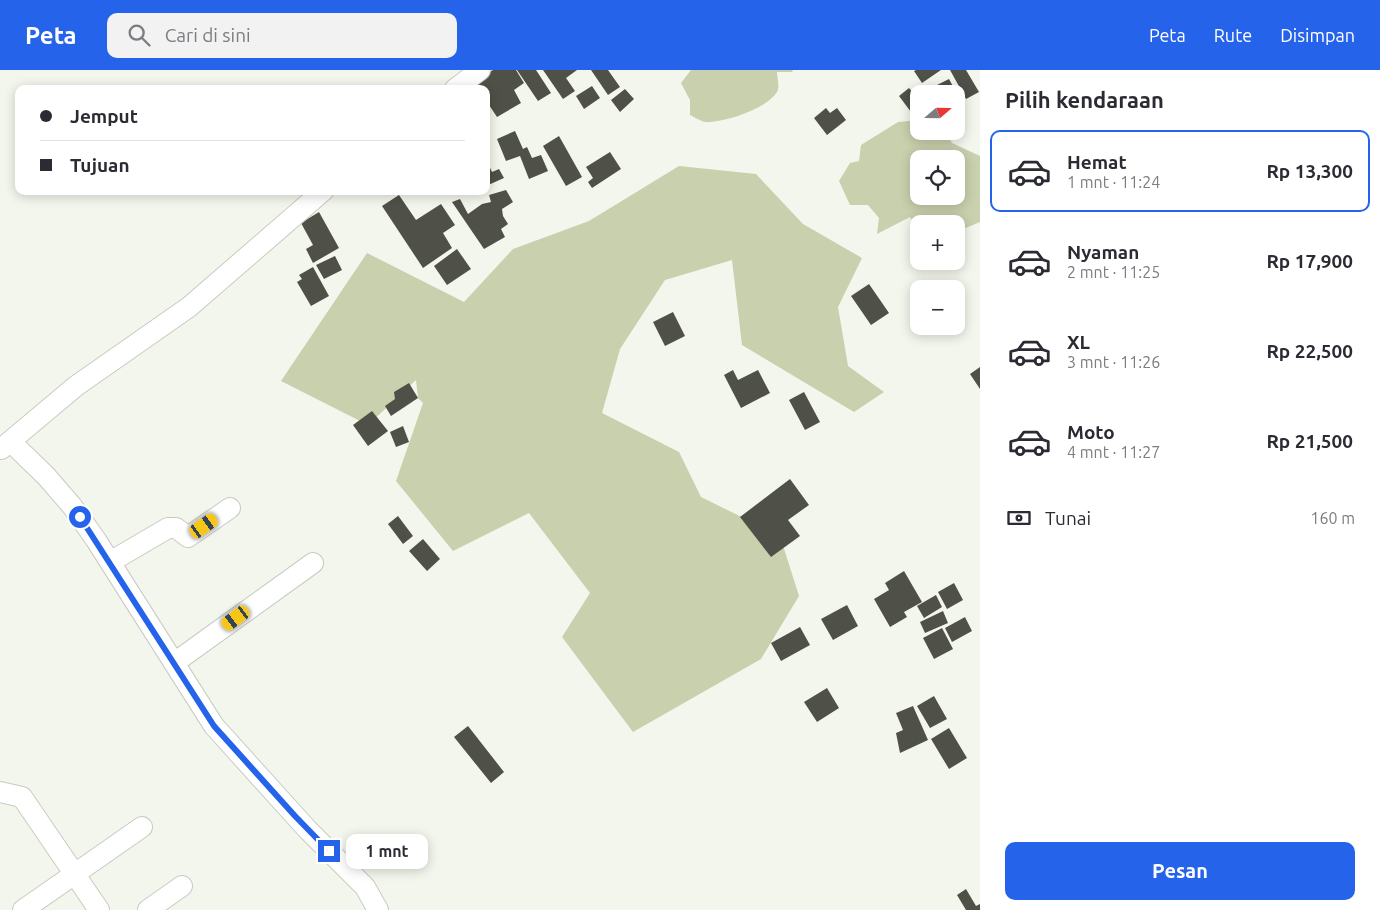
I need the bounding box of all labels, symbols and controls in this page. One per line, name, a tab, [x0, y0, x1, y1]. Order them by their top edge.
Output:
search box	[107, 13, 457, 58]
icon: search	[125, 21, 153, 49]
text: Peta	[25, 22, 77, 49]
text: Cari di sini	[165, 24, 251, 46]
text: Peta	[1149, 25, 1186, 45]
text: Rute	[1214, 25, 1252, 45]
text: Disimpan	[1280, 25, 1355, 45]
north arrow	[910, 85, 965, 140]
map controls	[910, 85, 965, 335]
text: Pilih kendaraan	[1005, 87, 1164, 112]
text: Jemput	[70, 105, 138, 127]
icon: car	[1007, 149, 1052, 194]
button: locate	[910, 150, 965, 205]
text: Hemat	[1067, 151, 1127, 173]
text: Tujuan	[70, 154, 130, 176]
text: Rp 13,300	[1266, 160, 1353, 182]
text: 1 mnt · 11:24	[1067, 173, 1160, 191]
button: +	[910, 215, 965, 270]
icon: car	[1007, 239, 1052, 284]
text: Nyaman	[1067, 241, 1139, 263]
text: Rp 17,900	[1266, 250, 1353, 272]
text: 2 mnt · 11:25	[1067, 263, 1160, 281]
button: −	[910, 280, 965, 335]
icon: car	[1007, 329, 1052, 374]
text: XL	[1067, 331, 1090, 353]
text: Rp 22,500	[1266, 340, 1353, 362]
text: 3 mnt · 11:26	[1067, 353, 1160, 371]
icon: car	[1007, 419, 1052, 464]
text: Moto	[1067, 421, 1115, 443]
text: Rp 21,500	[1266, 430, 1353, 452]
text: 4 mnt · 11:27	[1067, 443, 1160, 461]
icon: cash	[1005, 504, 1033, 532]
route start	[69, 506, 91, 528]
text: Tunai	[1045, 507, 1091, 529]
text: 160 m	[1310, 509, 1355, 527]
car	[187, 511, 220, 541]
car	[219, 603, 252, 633]
callout: 1 mnt	[346, 834, 429, 868]
route end	[318, 840, 340, 862]
text: 1 mnt	[366, 842, 408, 860]
button: Pesan	[1005, 842, 1355, 900]

